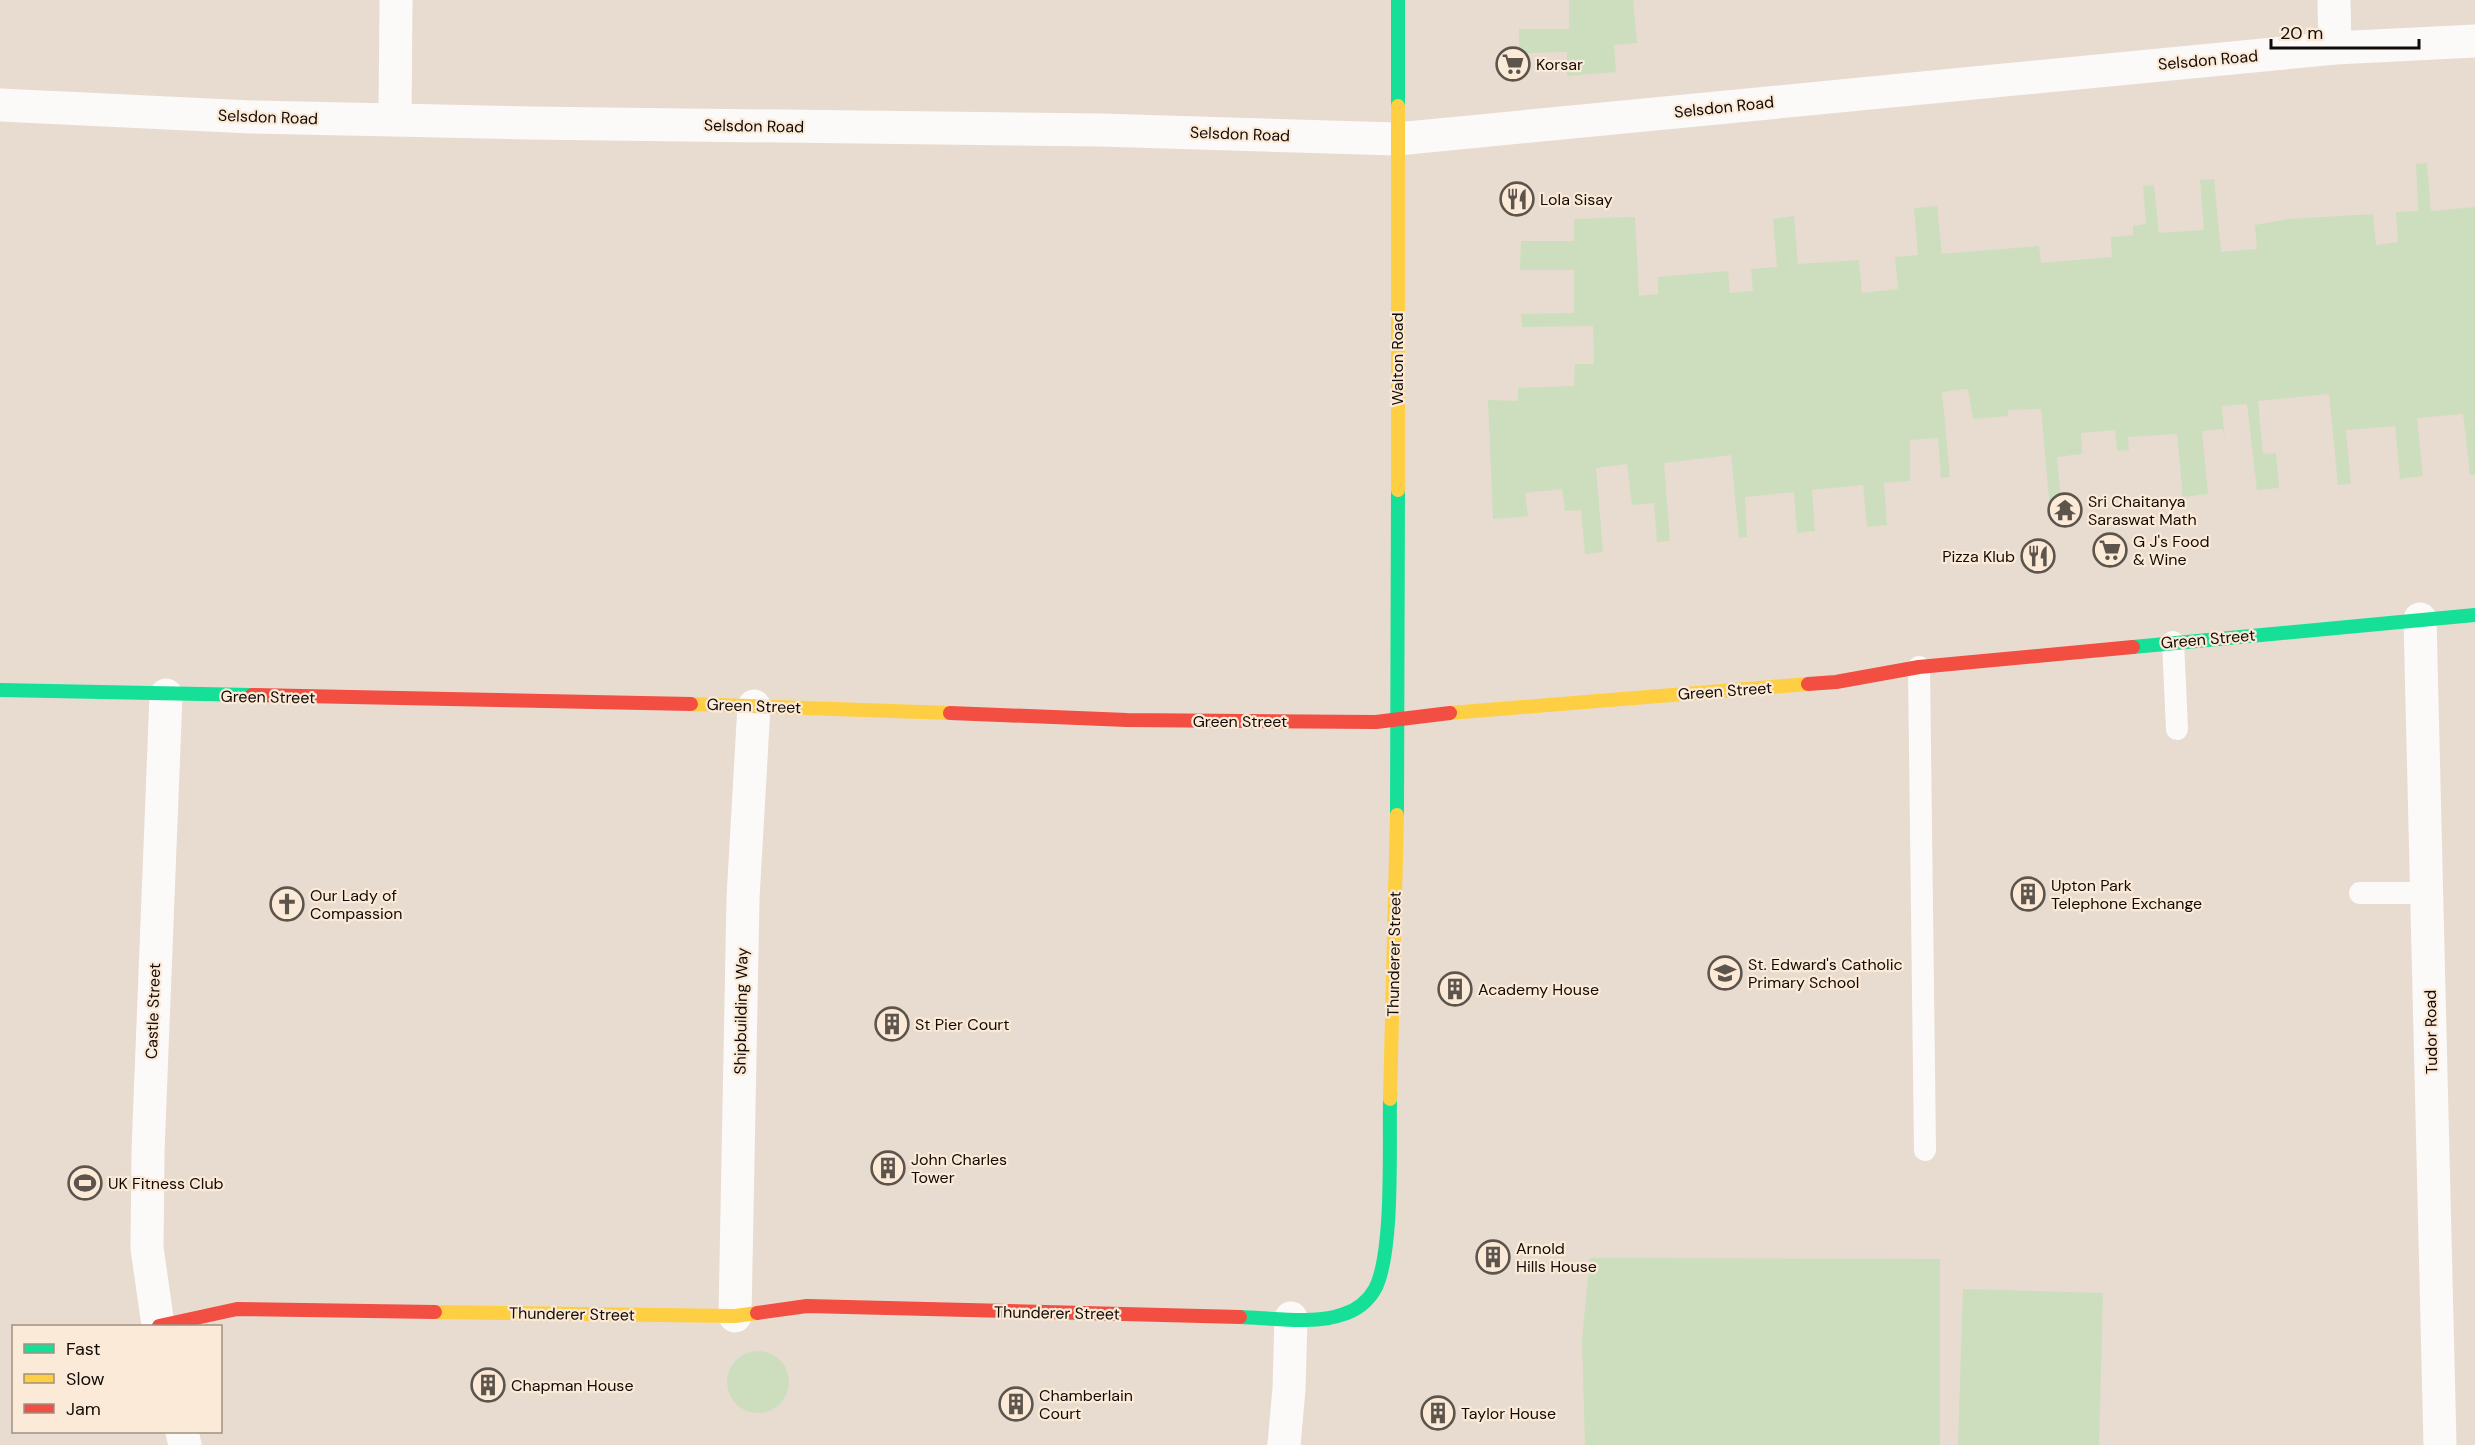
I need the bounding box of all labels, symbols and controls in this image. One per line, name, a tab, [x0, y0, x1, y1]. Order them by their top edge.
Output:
scale bar	[2271, 12, 2420, 50]
text: 20 m	[2280, 21, 2323, 45]
street label: Selsdon Road	[2157, 45, 2259, 75]
supermarket icon: Korsar	[1495, 46, 1531, 82]
place label: Korsar	[1536, 54, 1583, 75]
street label: Selsdon Road	[1673, 91, 1775, 123]
street label: Selsdon Road	[218, 105, 318, 129]
street label: Selsdon Road	[704, 115, 804, 137]
street label: Selsdon Road	[1190, 122, 1290, 146]
restaurant icon: Lola Sisay	[1499, 181, 1535, 217]
place label: Lola Sisay	[1540, 189, 1613, 210]
street label: Walton Road	[1387, 312, 1408, 406]
place label: Sri Chaitanya Saraswat Math	[2088, 491, 2197, 530]
temple icon: Sri Chaitanya Saraswat Math	[2047, 492, 2083, 528]
place label: G J's Food & Wine	[2133, 531, 2209, 570]
supermarket icon: G J's Food & Wine	[2092, 532, 2128, 568]
restaurant icon: Pizza Klub	[2020, 538, 2056, 574]
place label: Pizza Klub	[1942, 546, 2015, 567]
street label: Green Street	[2160, 624, 2256, 654]
street label: Green Street	[1677, 677, 1773, 705]
street label: Green Street	[220, 686, 316, 708]
street label: Green Street	[706, 694, 802, 718]
street label: Green Street	[1193, 711, 1287, 732]
place label: Upton Park Telephone Exchange	[2051, 875, 2202, 914]
building icon: Upton Park Telephone Exchange	[2010, 876, 2046, 912]
place label: Our Lady of Compassion	[310, 885, 403, 924]
church icon: Our Lady of Compassion	[269, 886, 305, 922]
street label: Thunderer Street	[1382, 891, 1406, 1017]
street label: Shipbuilding Way	[729, 947, 753, 1075]
place label: St. Edward's Catholic Primary School	[1748, 954, 1903, 993]
school or university icon: St. Edward's Catholic Primary School	[1707, 955, 1743, 991]
street label: Castle Street	[141, 962, 165, 1060]
building icon: Academy House	[1437, 971, 1473, 1007]
place label: Academy House	[1478, 979, 1599, 1000]
street label: Tudor Road	[2420, 990, 2442, 1074]
building icon: St Pier Court	[874, 1006, 910, 1042]
place label: St Pier Court	[915, 1014, 1010, 1035]
place label: John Charles Tower	[911, 1149, 1007, 1188]
building icon: John Charles Tower	[870, 1150, 906, 1186]
sports icon: UK Fitness Club	[67, 1165, 103, 1201]
place label: UK Fitness Club	[108, 1173, 224, 1194]
place label: Arnold Hills House	[1516, 1238, 1597, 1277]
building icon: Arnold Hills House	[1475, 1239, 1511, 1275]
street label: Thunderer Street	[994, 1301, 1120, 1325]
street label: Thunderer Street	[509, 1302, 635, 1326]
legend	[12, 1325, 222, 1433]
text: Fast	[66, 1337, 101, 1361]
text: Slow	[66, 1367, 105, 1391]
building icon: Chapman House	[470, 1367, 506, 1403]
place label: Chapman House	[511, 1375, 633, 1396]
place label: Chamberlain Court	[1039, 1385, 1133, 1424]
building icon: Chamberlain Court	[998, 1386, 1034, 1422]
building icon: Taylor House	[1420, 1395, 1456, 1431]
text: Jam	[66, 1397, 101, 1421]
place label: Taylor House	[1461, 1403, 1556, 1424]

